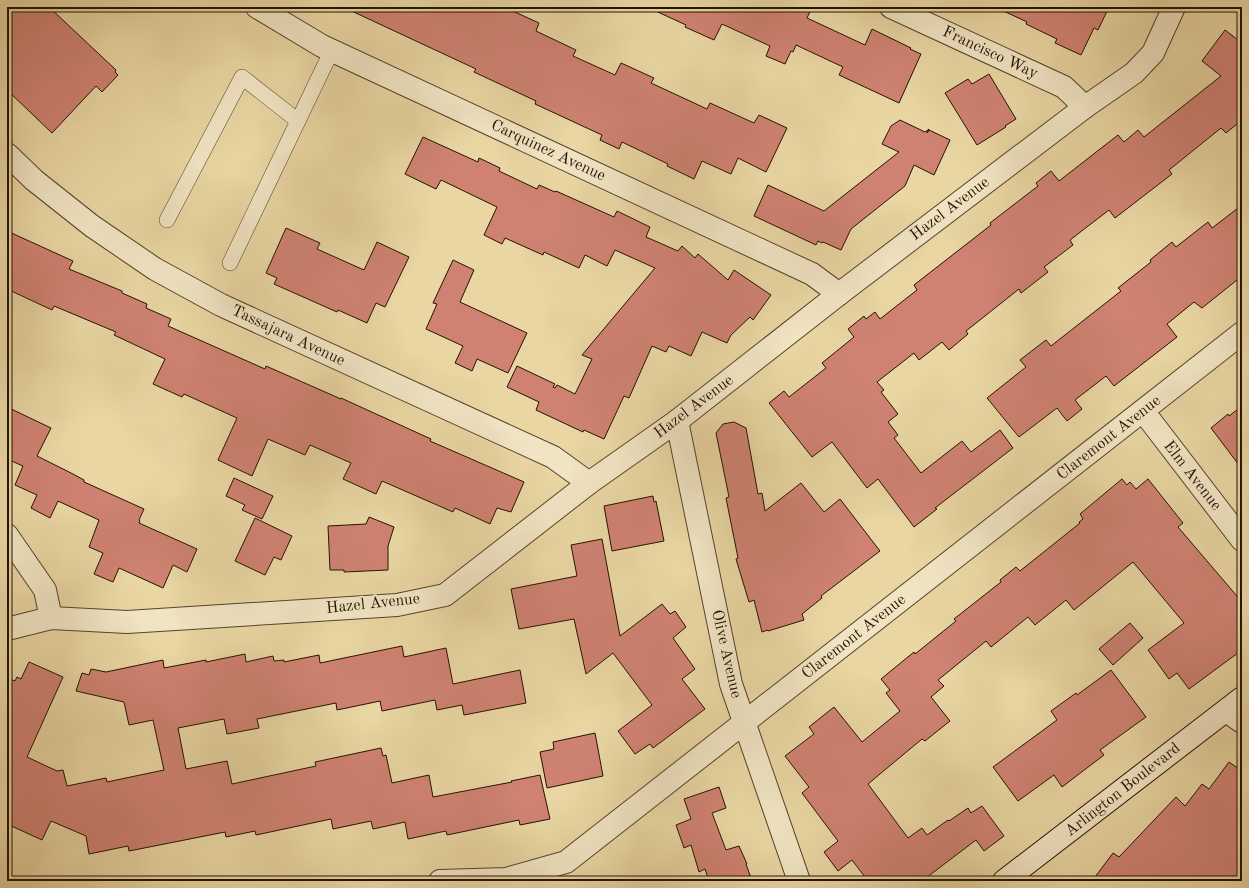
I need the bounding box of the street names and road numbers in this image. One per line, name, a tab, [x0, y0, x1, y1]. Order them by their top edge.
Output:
street label: Francisco Way	[940, 24, 1041, 82]
street label: Carquinez Avenue	[488, 117, 608, 185]
street label: Hazel Avenue	[907, 174, 993, 244]
street label: Tassajara Avenue	[229, 303, 347, 369]
street label: Hazel Avenue	[651, 372, 737, 442]
street label: Claremont Avenue	[1054, 393, 1164, 483]
street label: Elm Avenue	[1160, 438, 1224, 514]
street label: Hazel Avenue	[325, 591, 421, 617]
street label: Claremont Avenue	[799, 592, 909, 682]
street label: Olive Avenue	[708, 608, 744, 700]
street label: Arlington Boulevard	[1062, 740, 1184, 840]

